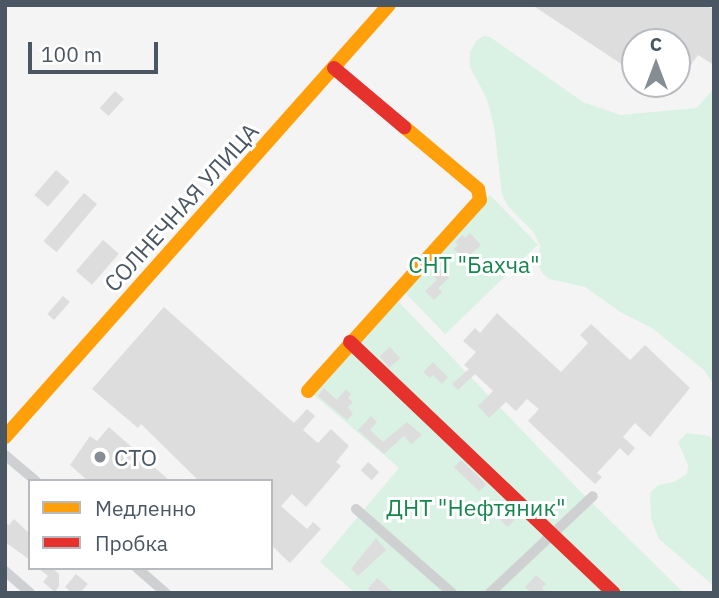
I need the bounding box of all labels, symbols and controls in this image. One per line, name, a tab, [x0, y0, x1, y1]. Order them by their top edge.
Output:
scale bar	[32, 28, 161, 72]
north arrow	[621, 28, 691, 98]
text: С	[650, 32, 662, 56]
text: 100 m	[41, 40, 102, 68]
street label: СОЛНЕЧНАЯ УЛИЦА	[98, 117, 264, 297]
park label: СНТ "Бахча"	[408, 250, 540, 278]
place label: СТО	[114, 443, 157, 471]
marker: СТО	[92, 449, 108, 465]
legend	[28, 479, 273, 570]
park label: ДНТ "Нефтяник"	[386, 493, 566, 521]
text: Медленно	[95, 494, 196, 522]
text: Пробка	[95, 529, 168, 557]

